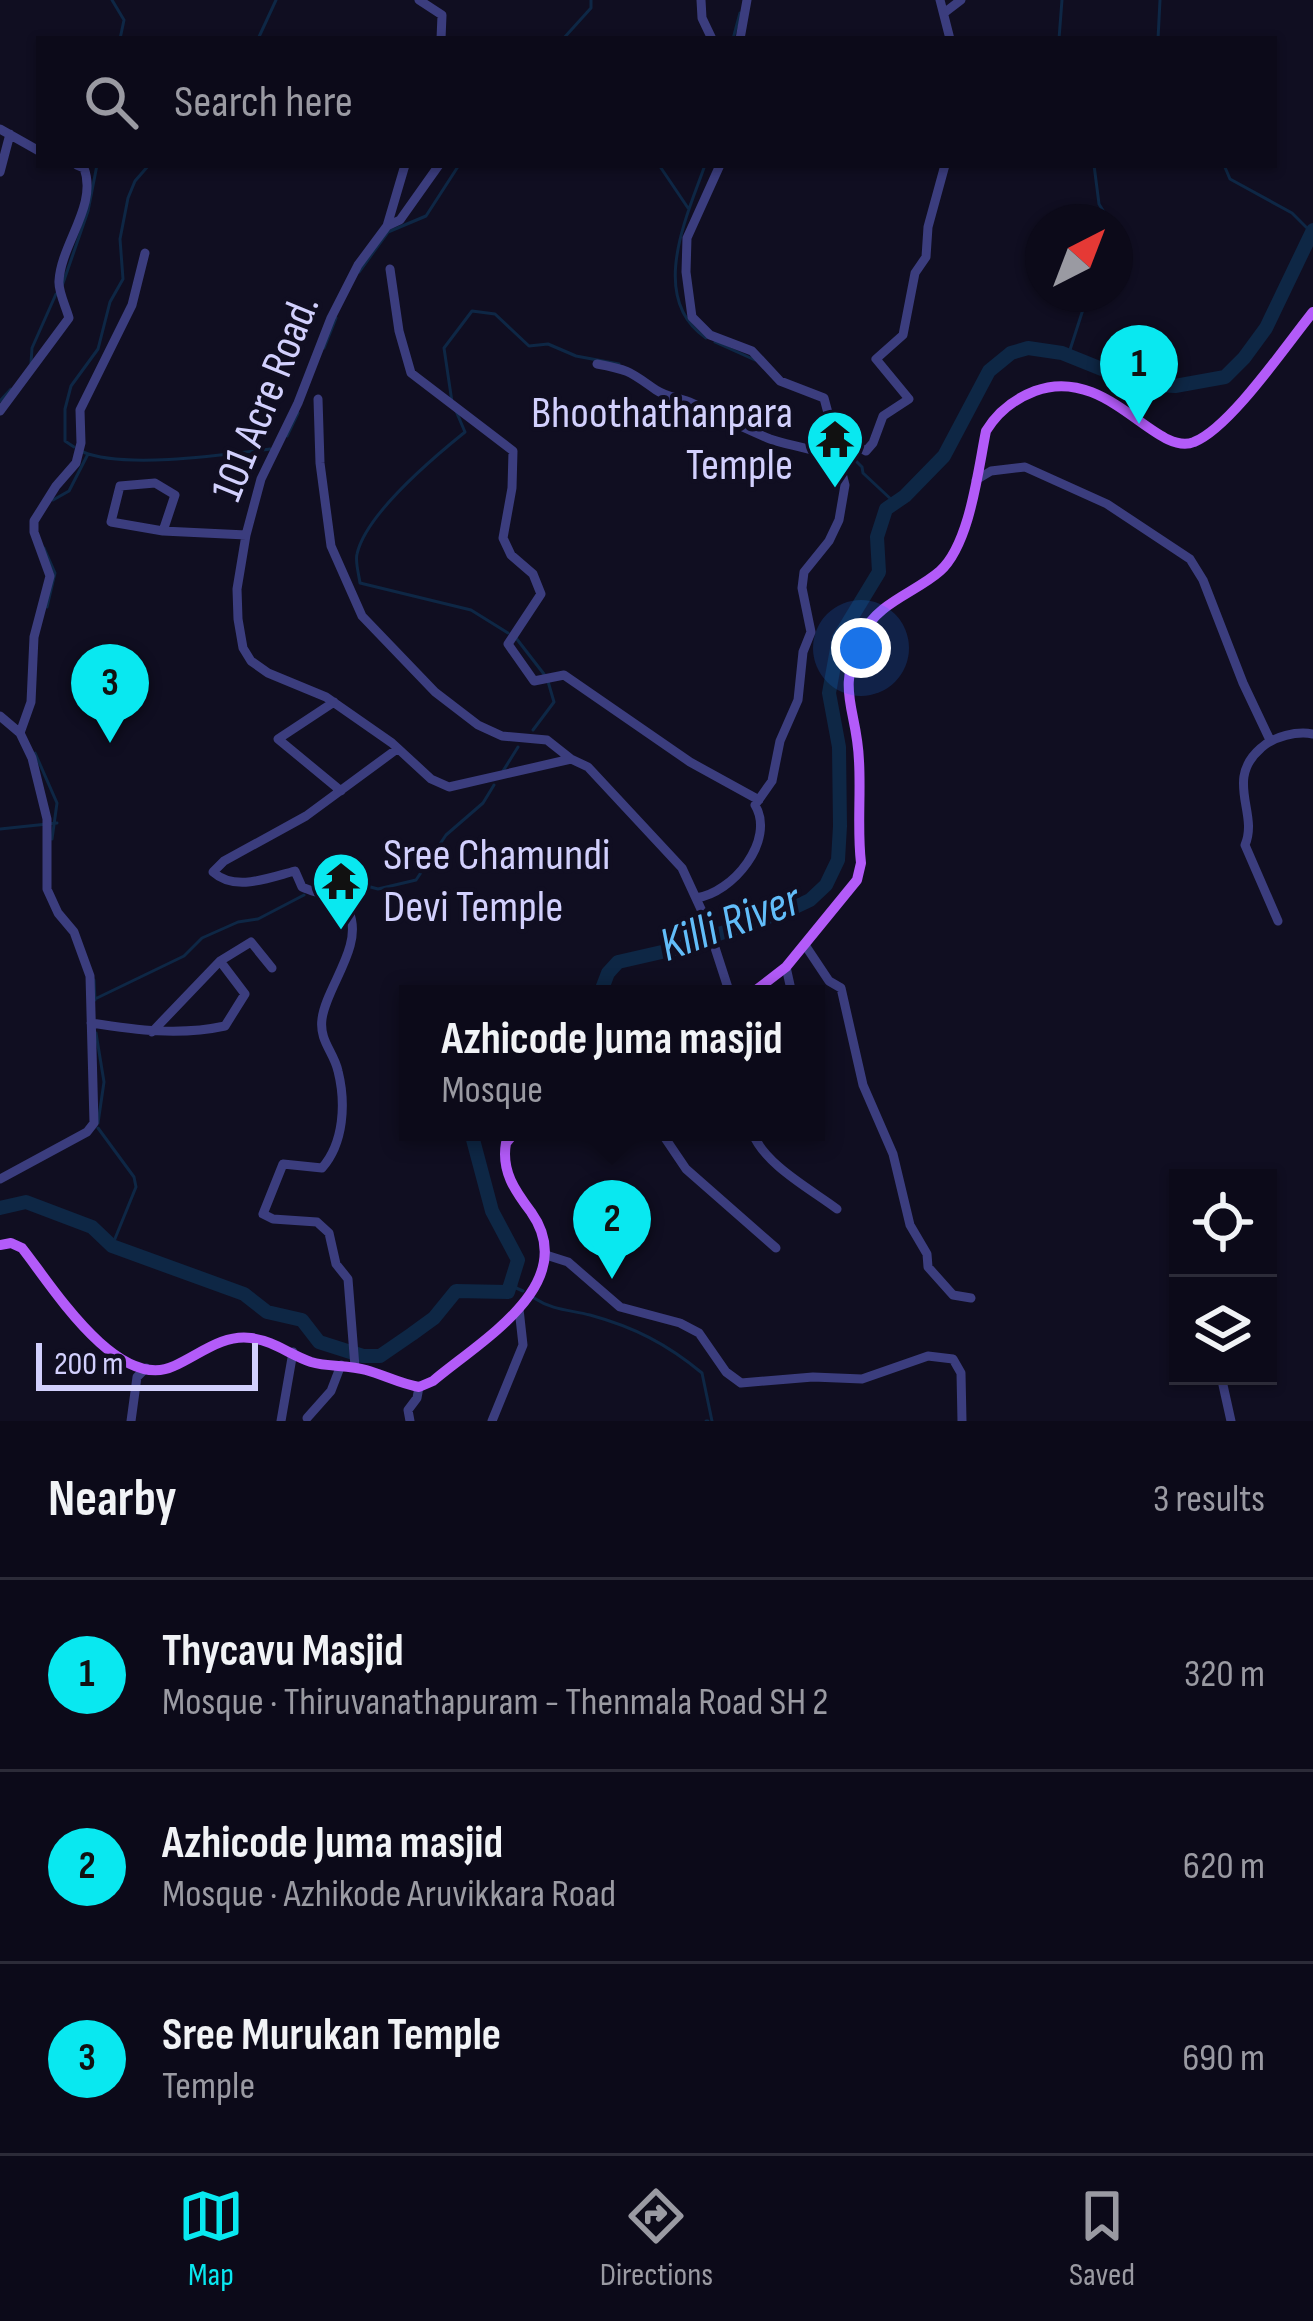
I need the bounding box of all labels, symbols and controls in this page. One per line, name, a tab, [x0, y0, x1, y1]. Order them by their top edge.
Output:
search box	[36, 36, 1277, 168]
icon: search	[78, 69, 144, 135]
text: Search here	[174, 75, 353, 130]
north arrow	[1025, 204, 1133, 312]
street label: 101 Acre Road.	[200, 287, 332, 509]
pin: 1	[1100, 325, 1178, 424]
place label: Bhoothathanpara Temple	[531, 386, 793, 493]
temple icon: Bhoothathanpara Temple	[804, 408, 866, 490]
your location	[831, 618, 891, 678]
pin: 3	[71, 644, 149, 743]
place label: Sree Chamundi Devi Temple	[383, 828, 610, 935]
temple icon: Sree Chamundi Devi Temple	[310, 850, 372, 932]
water label: Killi River	[652, 871, 809, 975]
popup	[399, 985, 825, 1141]
text: Azhicode Juma masjid	[441, 1012, 783, 1067]
text: Mosque	[441, 1067, 543, 1114]
map controls	[1169, 1169, 1277, 1385]
button: locate	[1169, 1169, 1277, 1277]
pin: 2	[573, 1180, 651, 1279]
button: layers	[1169, 1277, 1277, 1385]
scale bar	[36, 1337, 258, 1390]
text: 200 m	[54, 1344, 123, 1384]
text: Nearby	[48, 1469, 177, 1530]
text: 3 results	[1153, 1476, 1265, 1523]
text: Thycavu Masjid	[162, 1624, 404, 1679]
text: 1	[79, 1651, 95, 1698]
text: 320 m	[1184, 1651, 1265, 1698]
text: Mosque · Thiruvanathapuram - Thenmala Road SH 2	[162, 1679, 828, 1726]
text: Azhicode Juma masjid	[162, 1816, 503, 1871]
text: 2	[78, 1843, 96, 1890]
text: 620 m	[1183, 1843, 1265, 1890]
text: Mosque · Azhikode Aruvikkara Road	[162, 1871, 616, 1918]
text: Sree Murukan Temple	[162, 2008, 501, 2063]
text: 3	[78, 2035, 96, 2082]
text: 690 m	[1182, 2035, 1265, 2082]
text: Temple	[162, 2063, 255, 2110]
tab: Map	[178, 2183, 244, 2295]
tab: Directions	[600, 2183, 713, 2295]
tab: Saved	[1069, 2183, 1135, 2295]

